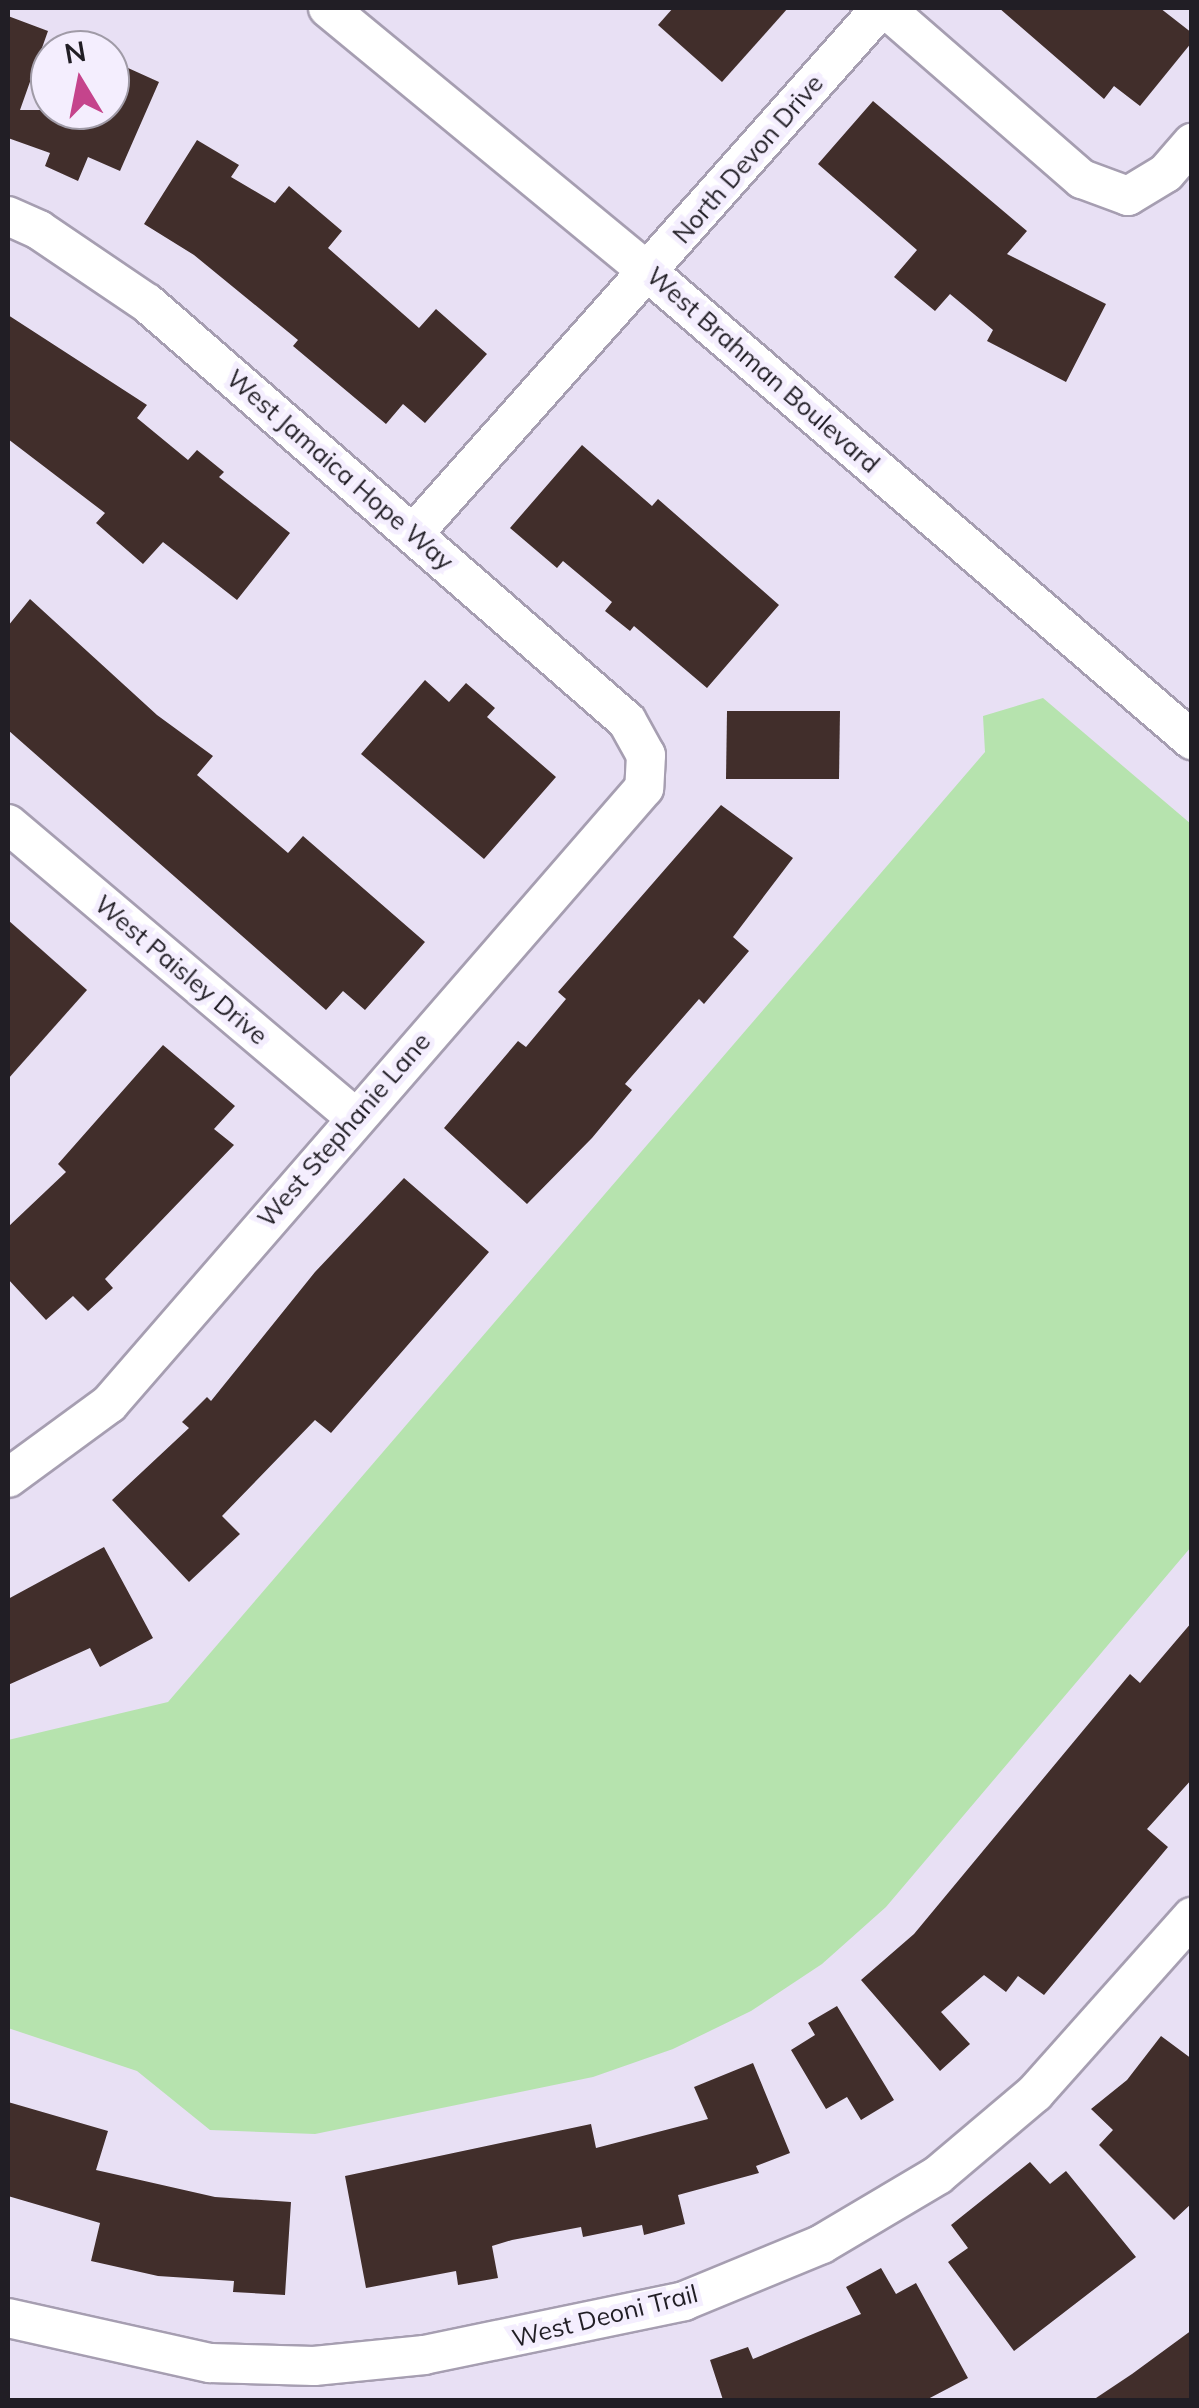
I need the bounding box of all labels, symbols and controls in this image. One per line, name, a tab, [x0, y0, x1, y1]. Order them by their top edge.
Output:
north arrow	[30, 30, 130, 130]
text: N	[62, 33, 88, 71]
street label: North Devon Drive	[667, 69, 829, 249]
street label: West Brahman Boulevard	[641, 261, 885, 479]
street label: West Jamaica Hope Way	[221, 363, 459, 577]
street label: West Paisley Drive	[89, 889, 273, 1051]
street label: West Stephanie Lane	[251, 1027, 437, 1233]
street label: West Deoni Trail	[509, 2278, 701, 2354]

